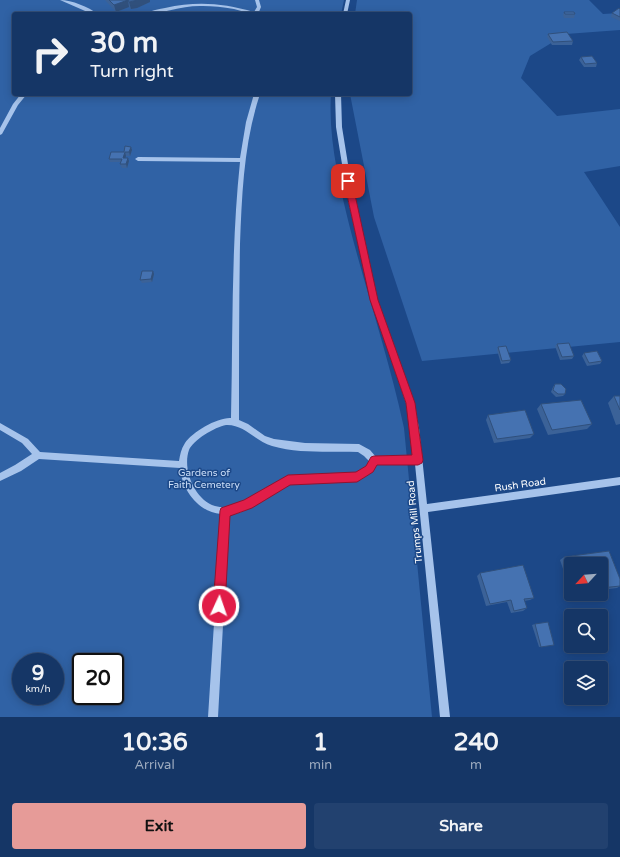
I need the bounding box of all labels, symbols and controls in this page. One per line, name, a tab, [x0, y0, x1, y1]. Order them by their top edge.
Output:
text: 30 m	[90, 26, 158, 60]
icon: right	[24, 28, 76, 80]
text: Turn right	[90, 60, 174, 82]
pin	[331, 164, 365, 198]
icon: arrive	[337, 170, 359, 192]
park label: Gardens of Faith Cemetery	[168, 467, 241, 491]
street label: Rush Road	[494, 475, 547, 495]
street label: Trumps Mill Road	[405, 480, 425, 564]
north arrow	[564, 557, 608, 601]
map controls	[564, 557, 608, 705]
position arrow	[198, 585, 240, 627]
button: search	[564, 609, 608, 653]
speed limit sign: 20	[72, 653, 124, 705]
button: layers	[564, 661, 608, 705]
text: 9	[32, 662, 44, 686]
text: km/h	[25, 683, 51, 695]
text: 10:36	[121, 728, 188, 757]
text: 1	[313, 728, 328, 757]
text: 240	[453, 728, 499, 757]
text: Arrival	[134, 757, 175, 773]
text: min	[309, 757, 332, 773]
text: m	[470, 757, 482, 773]
button: Exit	[12, 803, 306, 849]
button: Share	[314, 803, 608, 849]

